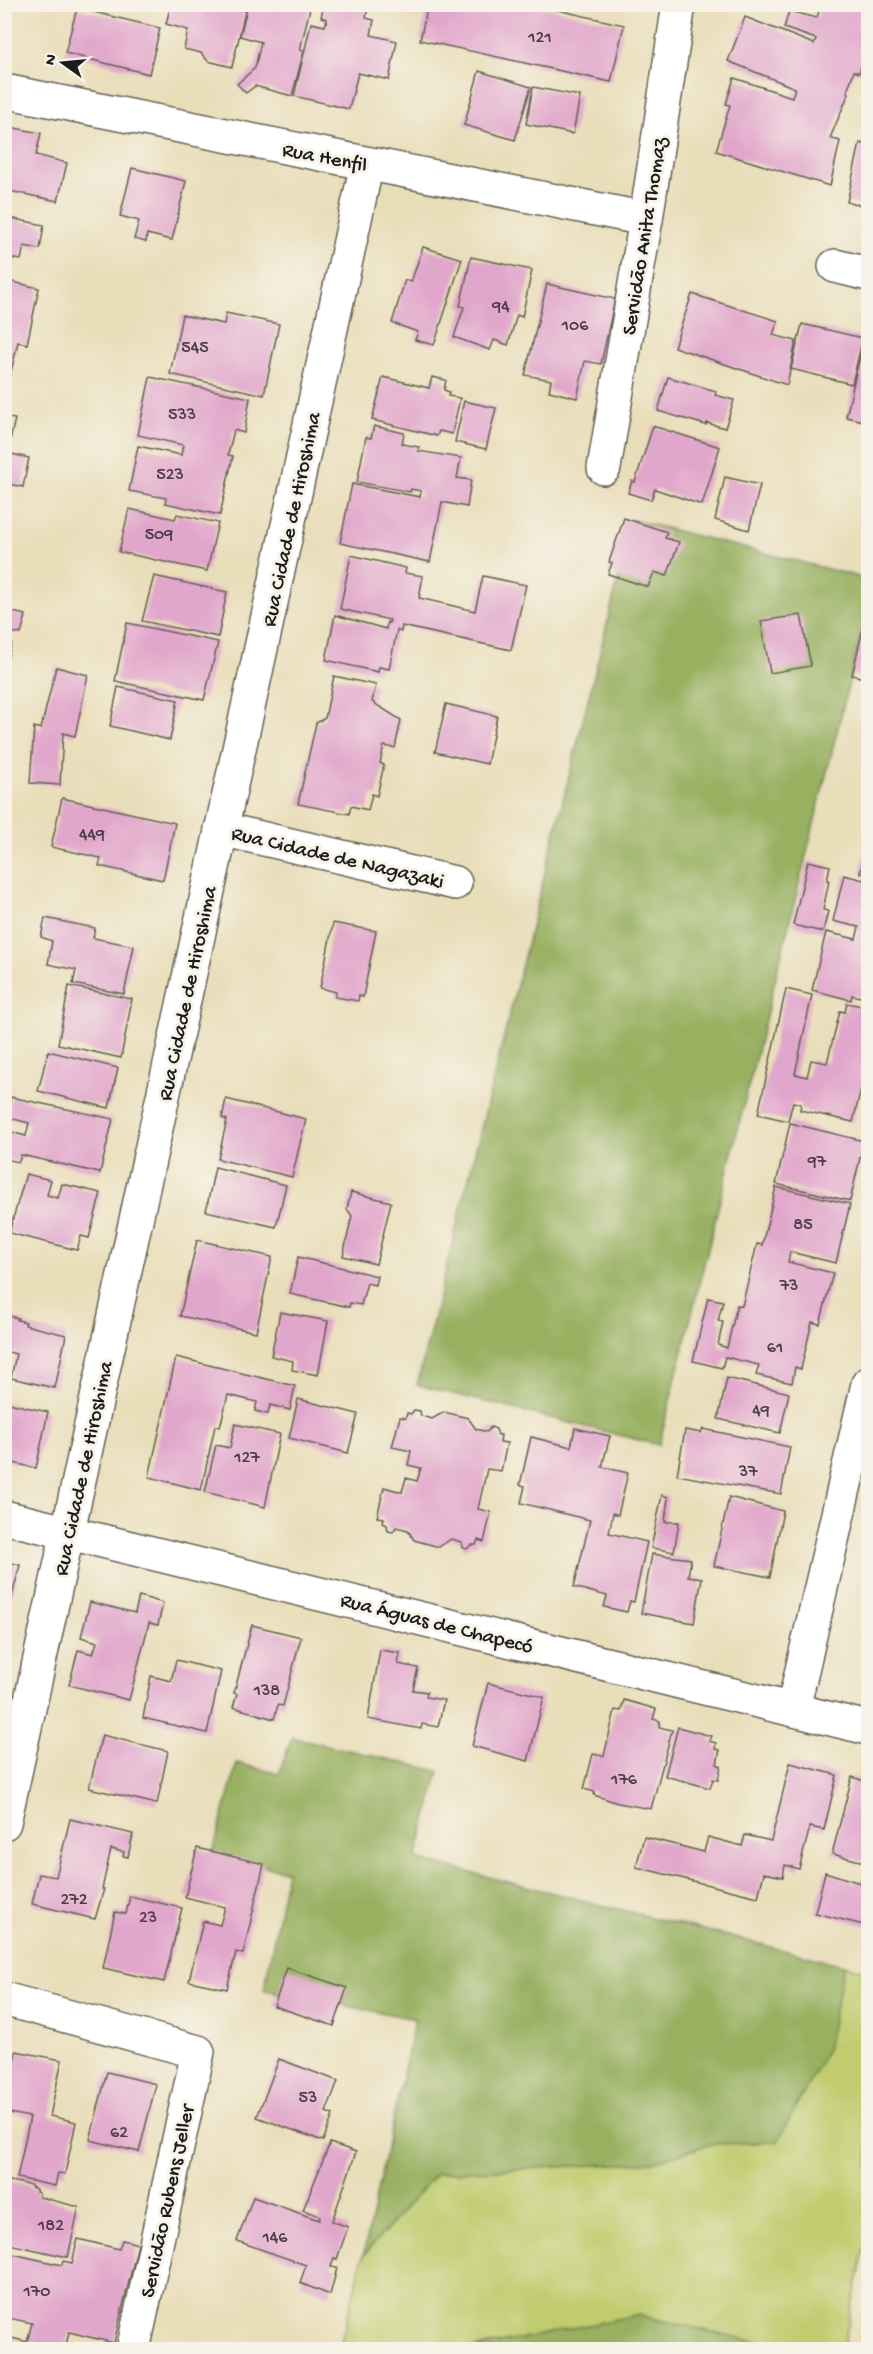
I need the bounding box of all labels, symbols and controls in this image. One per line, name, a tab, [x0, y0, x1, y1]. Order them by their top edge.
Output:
house number: 121	[527, 28, 552, 49]
north arrow	[33, 33, 93, 93]
text: N	[41, 52, 63, 68]
street label: Servidão Anita Thomaz	[618, 135, 675, 337]
street label: Rua Henfil	[280, 139, 369, 180]
house number: 94	[491, 297, 510, 318]
house number: 106	[561, 316, 589, 337]
house number: 545	[181, 338, 209, 359]
house number: 533	[168, 405, 196, 426]
street label: Rua Cidade de Hiroshima	[258, 409, 329, 629]
house number: 523	[156, 465, 184, 486]
house number: 509	[145, 525, 173, 546]
street label: Rua Cidade de Nagazaki	[228, 823, 446, 896]
house number: 449	[79, 825, 105, 846]
street label: Rua Cidade de Hiroshima	[154, 883, 225, 1103]
house number: 97	[807, 1152, 827, 1173]
house number: 85	[793, 1215, 813, 1236]
house number: 73	[779, 1276, 798, 1297]
house number: 61	[767, 1338, 783, 1359]
street label: Rua Cidade de Hiroshima	[50, 1358, 121, 1578]
house number: 49	[752, 1401, 770, 1422]
house number: 127	[233, 1448, 260, 1469]
house number: 37	[738, 1462, 758, 1483]
street label: Rua Águas de Chapecó	[337, 1588, 535, 1661]
house number: 138	[253, 1681, 280, 1702]
house number: 176	[610, 1770, 638, 1791]
house number: 272	[60, 1890, 88, 1911]
house number: 23	[139, 1908, 157, 1929]
house number: 53	[299, 2088, 317, 2109]
street label: Servidão Rubens Jeller	[137, 2101, 202, 2300]
house number: 62	[110, 2123, 128, 2144]
house number: 182	[37, 2216, 64, 2237]
house number: 146	[262, 2228, 288, 2249]
house number: 170	[23, 2282, 50, 2303]

